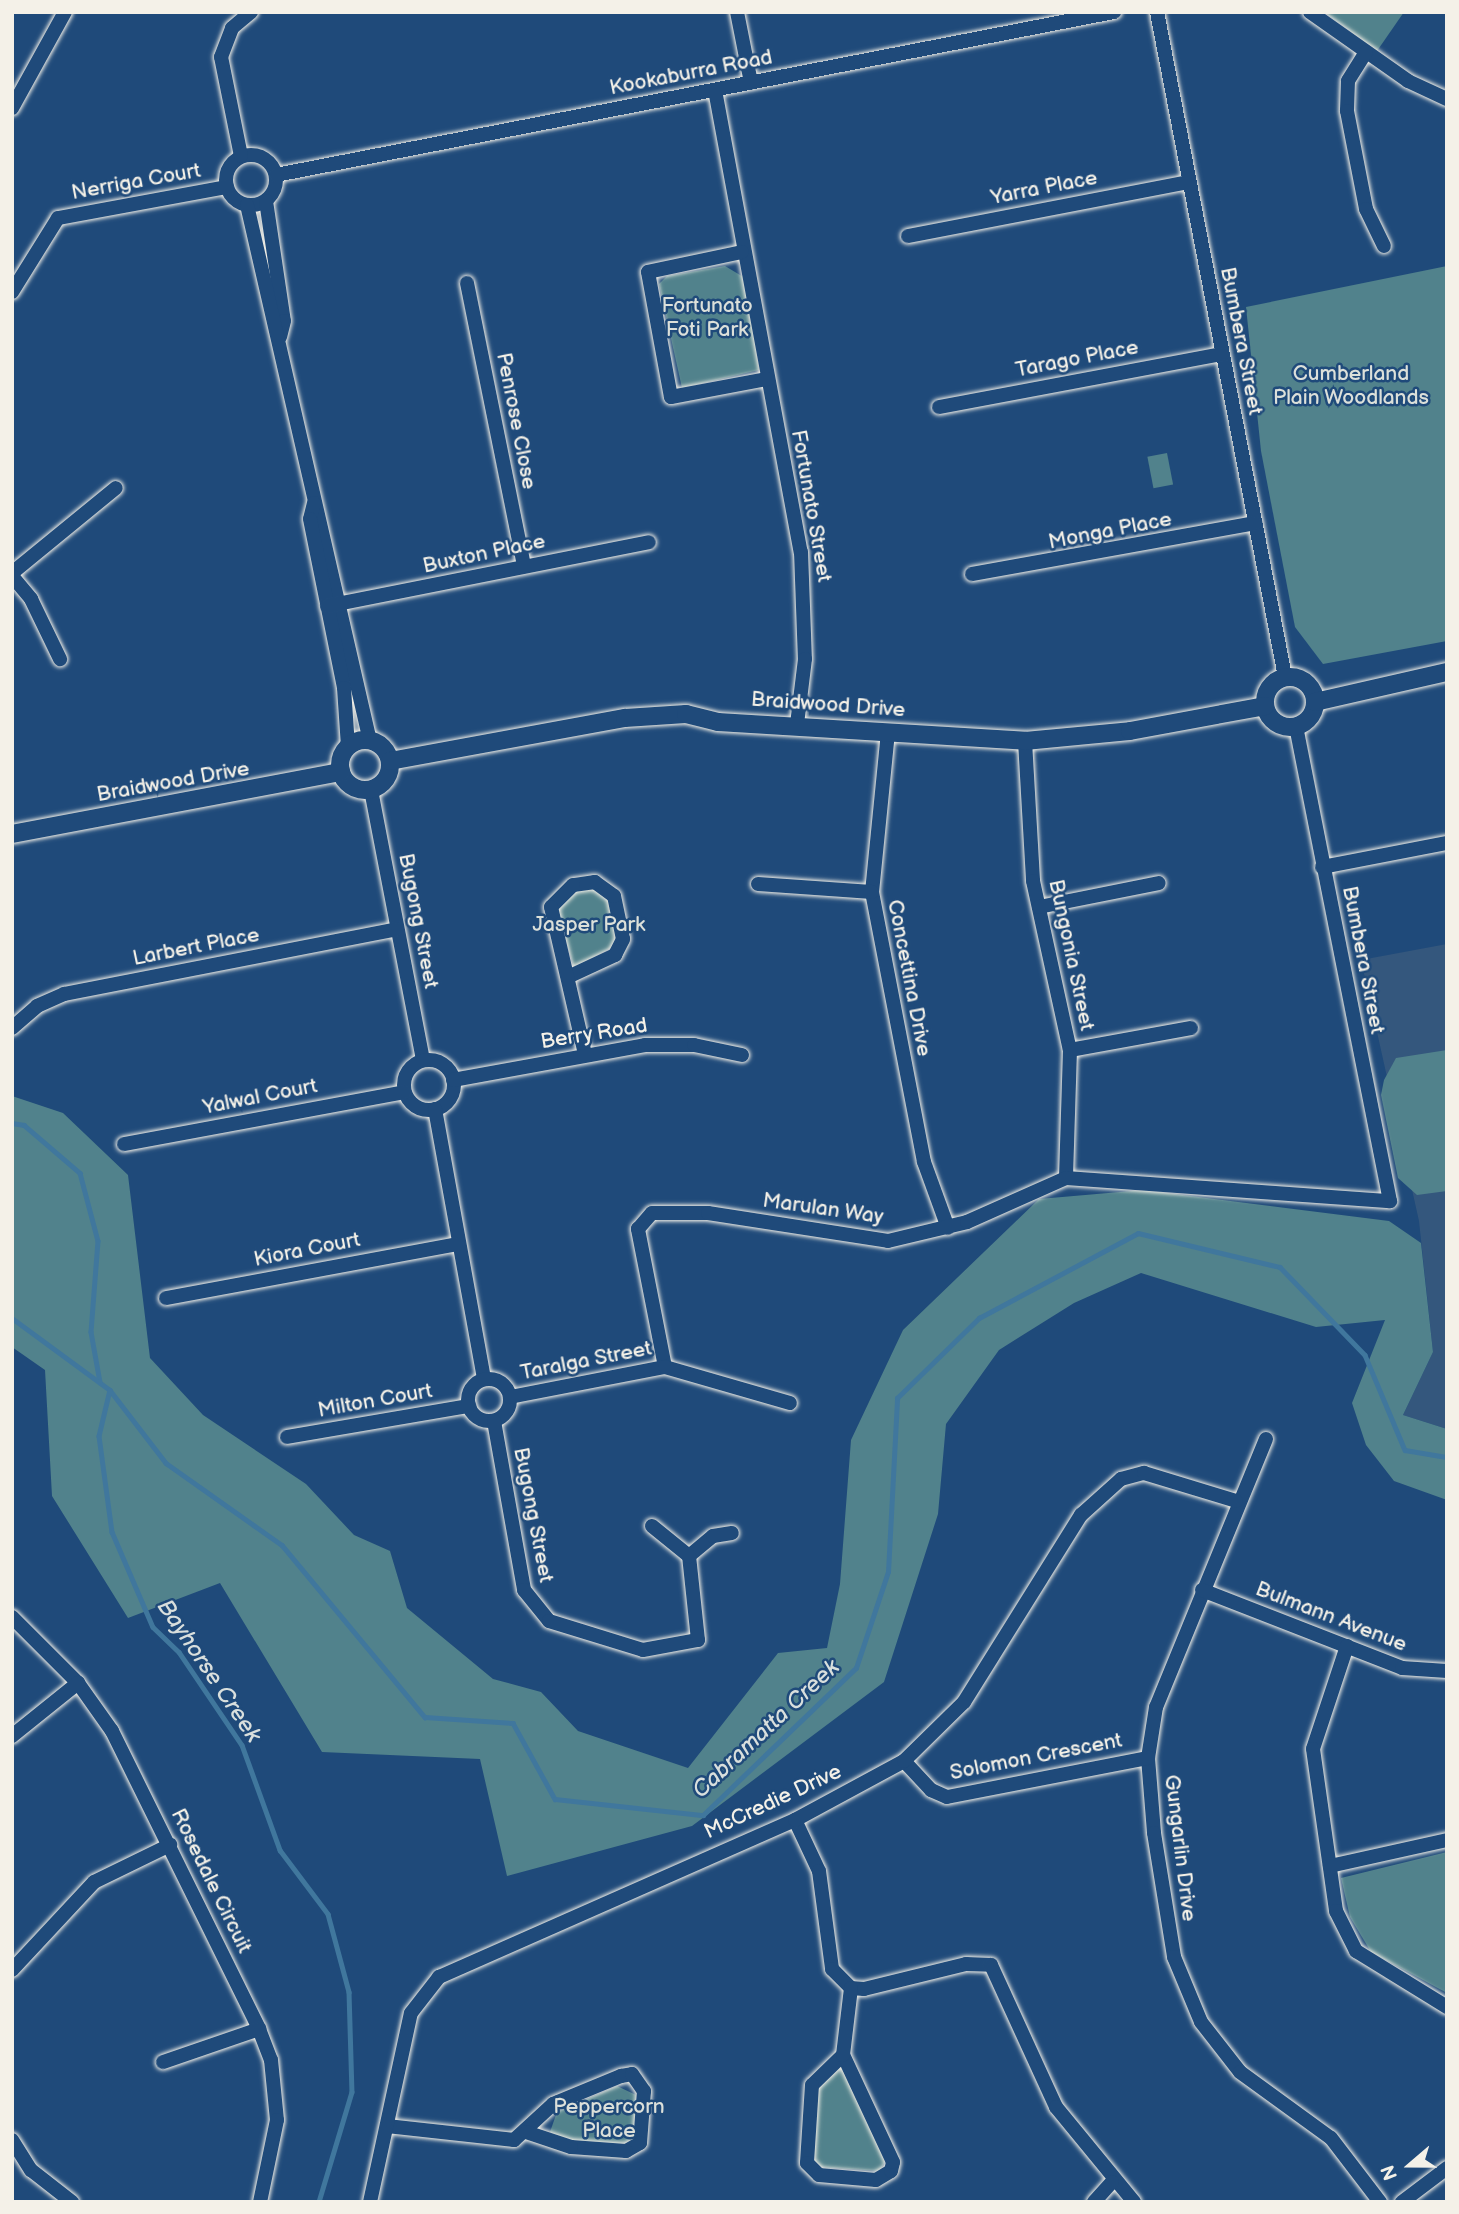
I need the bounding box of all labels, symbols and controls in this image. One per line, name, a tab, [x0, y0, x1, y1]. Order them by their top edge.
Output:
street label: Kookaburra Road	[607, 45, 775, 101]
street label: Nerriga Court	[69, 158, 203, 206]
street label: Yarra Place	[989, 165, 1099, 211]
street label: Bumbera Street	[1214, 265, 1268, 417]
park label: Fortunato Foti Park	[661, 293, 753, 343]
street label: Tarago Place	[1014, 335, 1140, 383]
street label: Penrose Close	[490, 351, 542, 491]
park label: Cumberland Plain Woodlands	[1273, 361, 1429, 411]
street label: Fortunato Street	[785, 428, 837, 584]
street label: Monga Place	[1046, 507, 1174, 555]
street label: Buxton Place	[421, 529, 547, 579]
street label: Braidwood Drive	[750, 687, 906, 723]
street label: Braidwood Drive	[95, 756, 251, 808]
street label: Bugong Street	[393, 851, 443, 991]
street label: Bungonia Street	[1043, 877, 1099, 1033]
street label: Bumbera Street	[1336, 884, 1390, 1036]
street label: Concettina Drive	[881, 898, 937, 1058]
park label: Jasper Park	[533, 912, 645, 938]
street label: Larbert Place	[131, 922, 261, 972]
street label: Berry Road	[538, 1013, 650, 1055]
street label: Yalwal Court	[201, 1074, 319, 1120]
street label: Marulan Way	[761, 1188, 885, 1230]
street label: Kiora Court	[252, 1227, 362, 1273]
street label: Taralga Street	[518, 1336, 654, 1386]
street label: Milton Court	[316, 1379, 434, 1423]
street label: Bugong Street	[508, 1445, 558, 1585]
street label: Bulmann Avenue	[1252, 1577, 1410, 1657]
water label: Bayhorse Creek	[151, 1594, 267, 1748]
water label: Cabramatta Creek	[687, 1654, 845, 1804]
street label: Solomon Crescent	[948, 1728, 1124, 1786]
street label: McCredie Drive	[700, 1759, 846, 1845]
street label: Gungarlin Drive	[1159, 1773, 1201, 1923]
street label: Rosedale Circuit	[165, 1805, 257, 1957]
park label: Peppercorn Place	[553, 2094, 665, 2144]
north arrow	[1375, 2130, 1445, 2200]
text: N	[1377, 2162, 1403, 2183]

